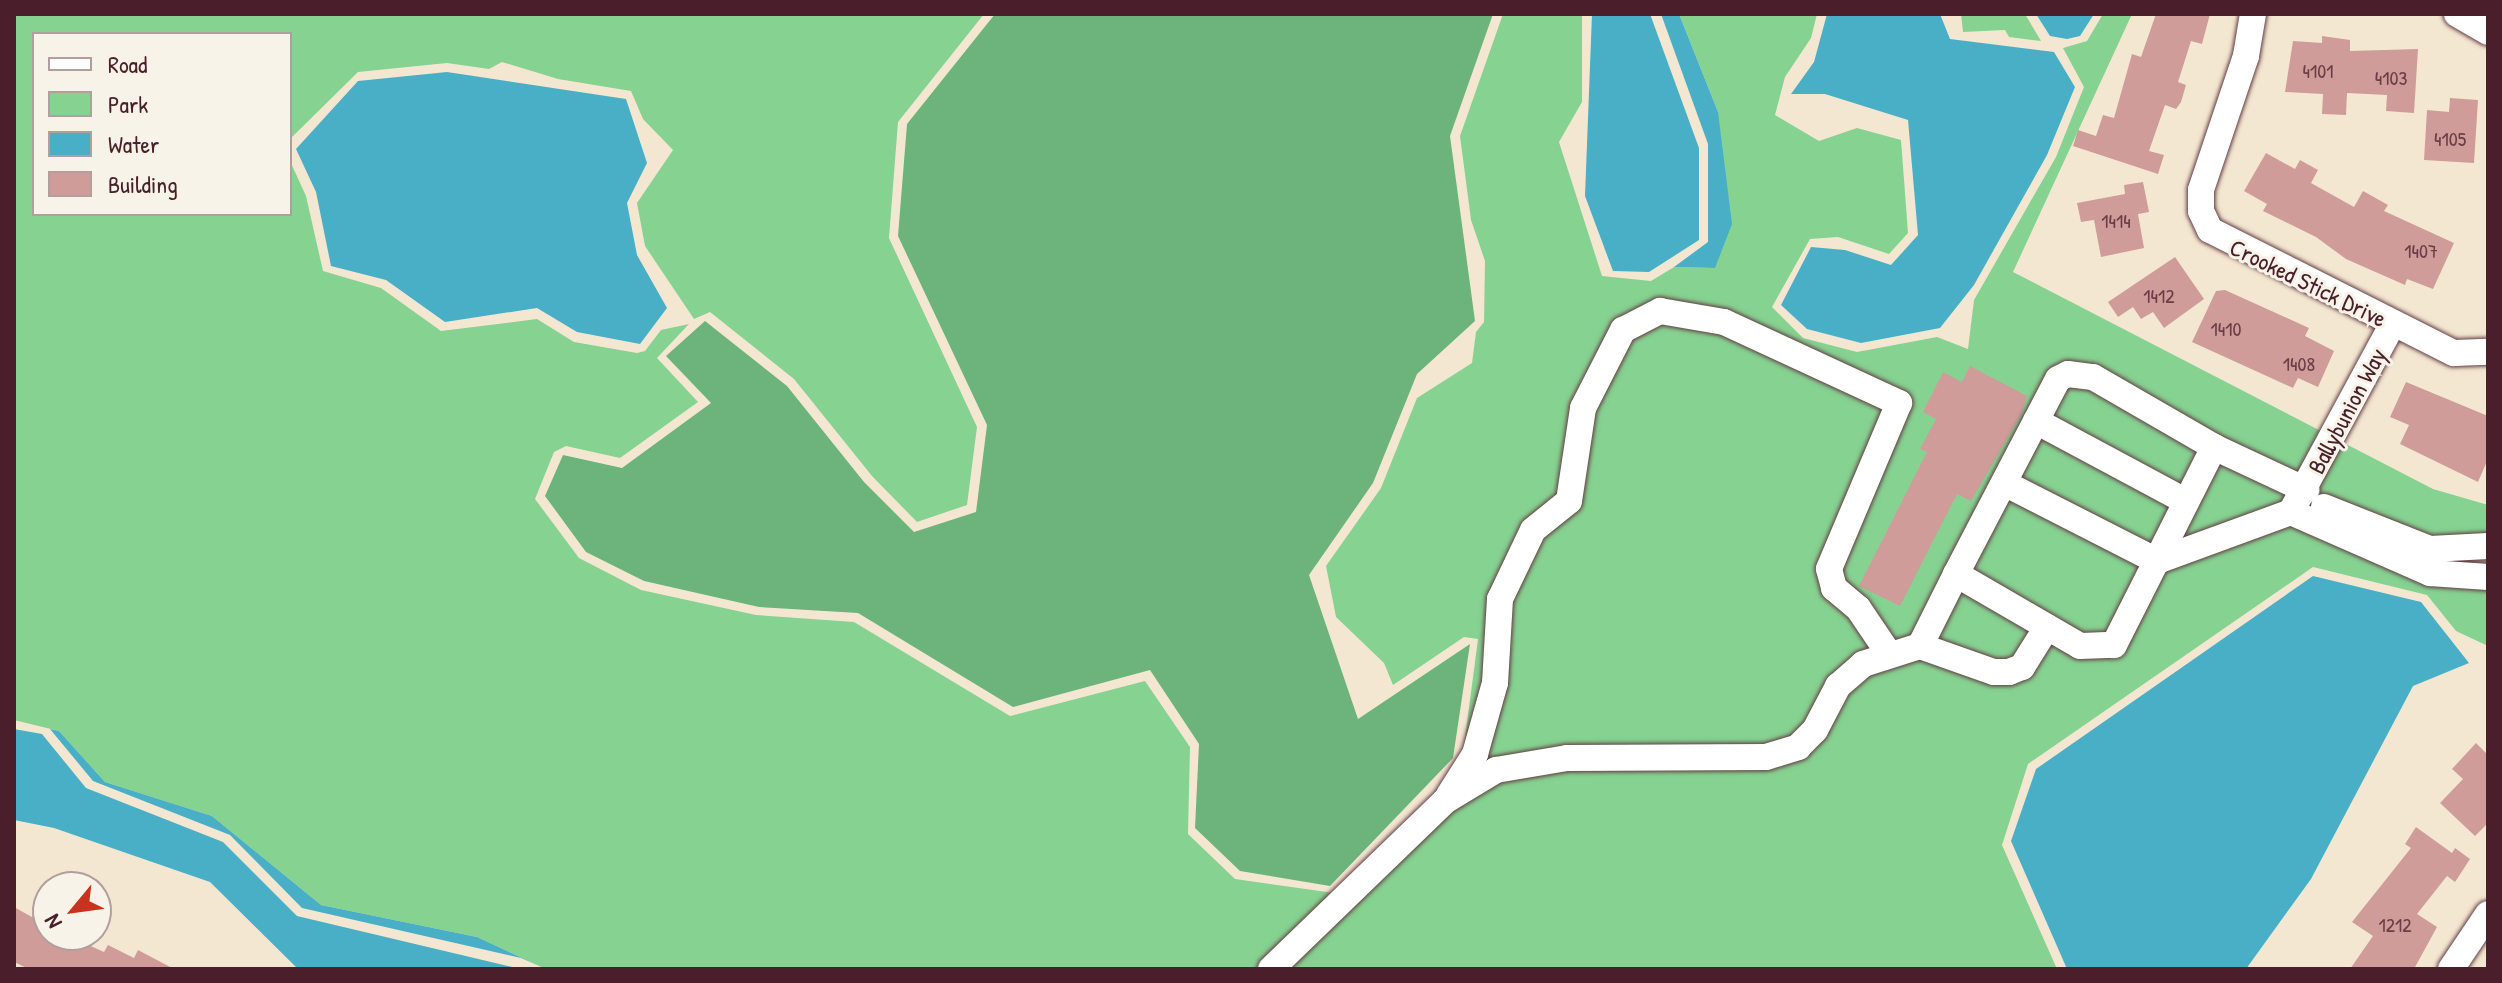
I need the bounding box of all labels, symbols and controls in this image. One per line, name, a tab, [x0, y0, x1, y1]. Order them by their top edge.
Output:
legend	[32, 32, 292, 216]
text: Road	[108, 48, 147, 80]
house number: 4101	[2303, 58, 2333, 82]
house number: 4103	[2375, 65, 2407, 89]
text: Park	[108, 88, 148, 120]
house number: 4105	[2434, 126, 2466, 150]
text: Water	[108, 128, 159, 160]
text: Building	[108, 168, 178, 200]
house number: 1414	[2101, 208, 2131, 232]
street label: Crooked Stick Drive	[2225, 233, 2391, 333]
house number: 1407	[2404, 238, 2438, 262]
house number: 1412	[2143, 283, 2175, 307]
house number: 1410	[2211, 316, 2241, 340]
street label: Ballybunion Way	[2302, 343, 2392, 479]
house number: 1408	[2283, 351, 2315, 375]
north arrow	[32, 871, 112, 951]
text: N	[37, 909, 69, 934]
house number: 1212	[2378, 912, 2412, 936]

